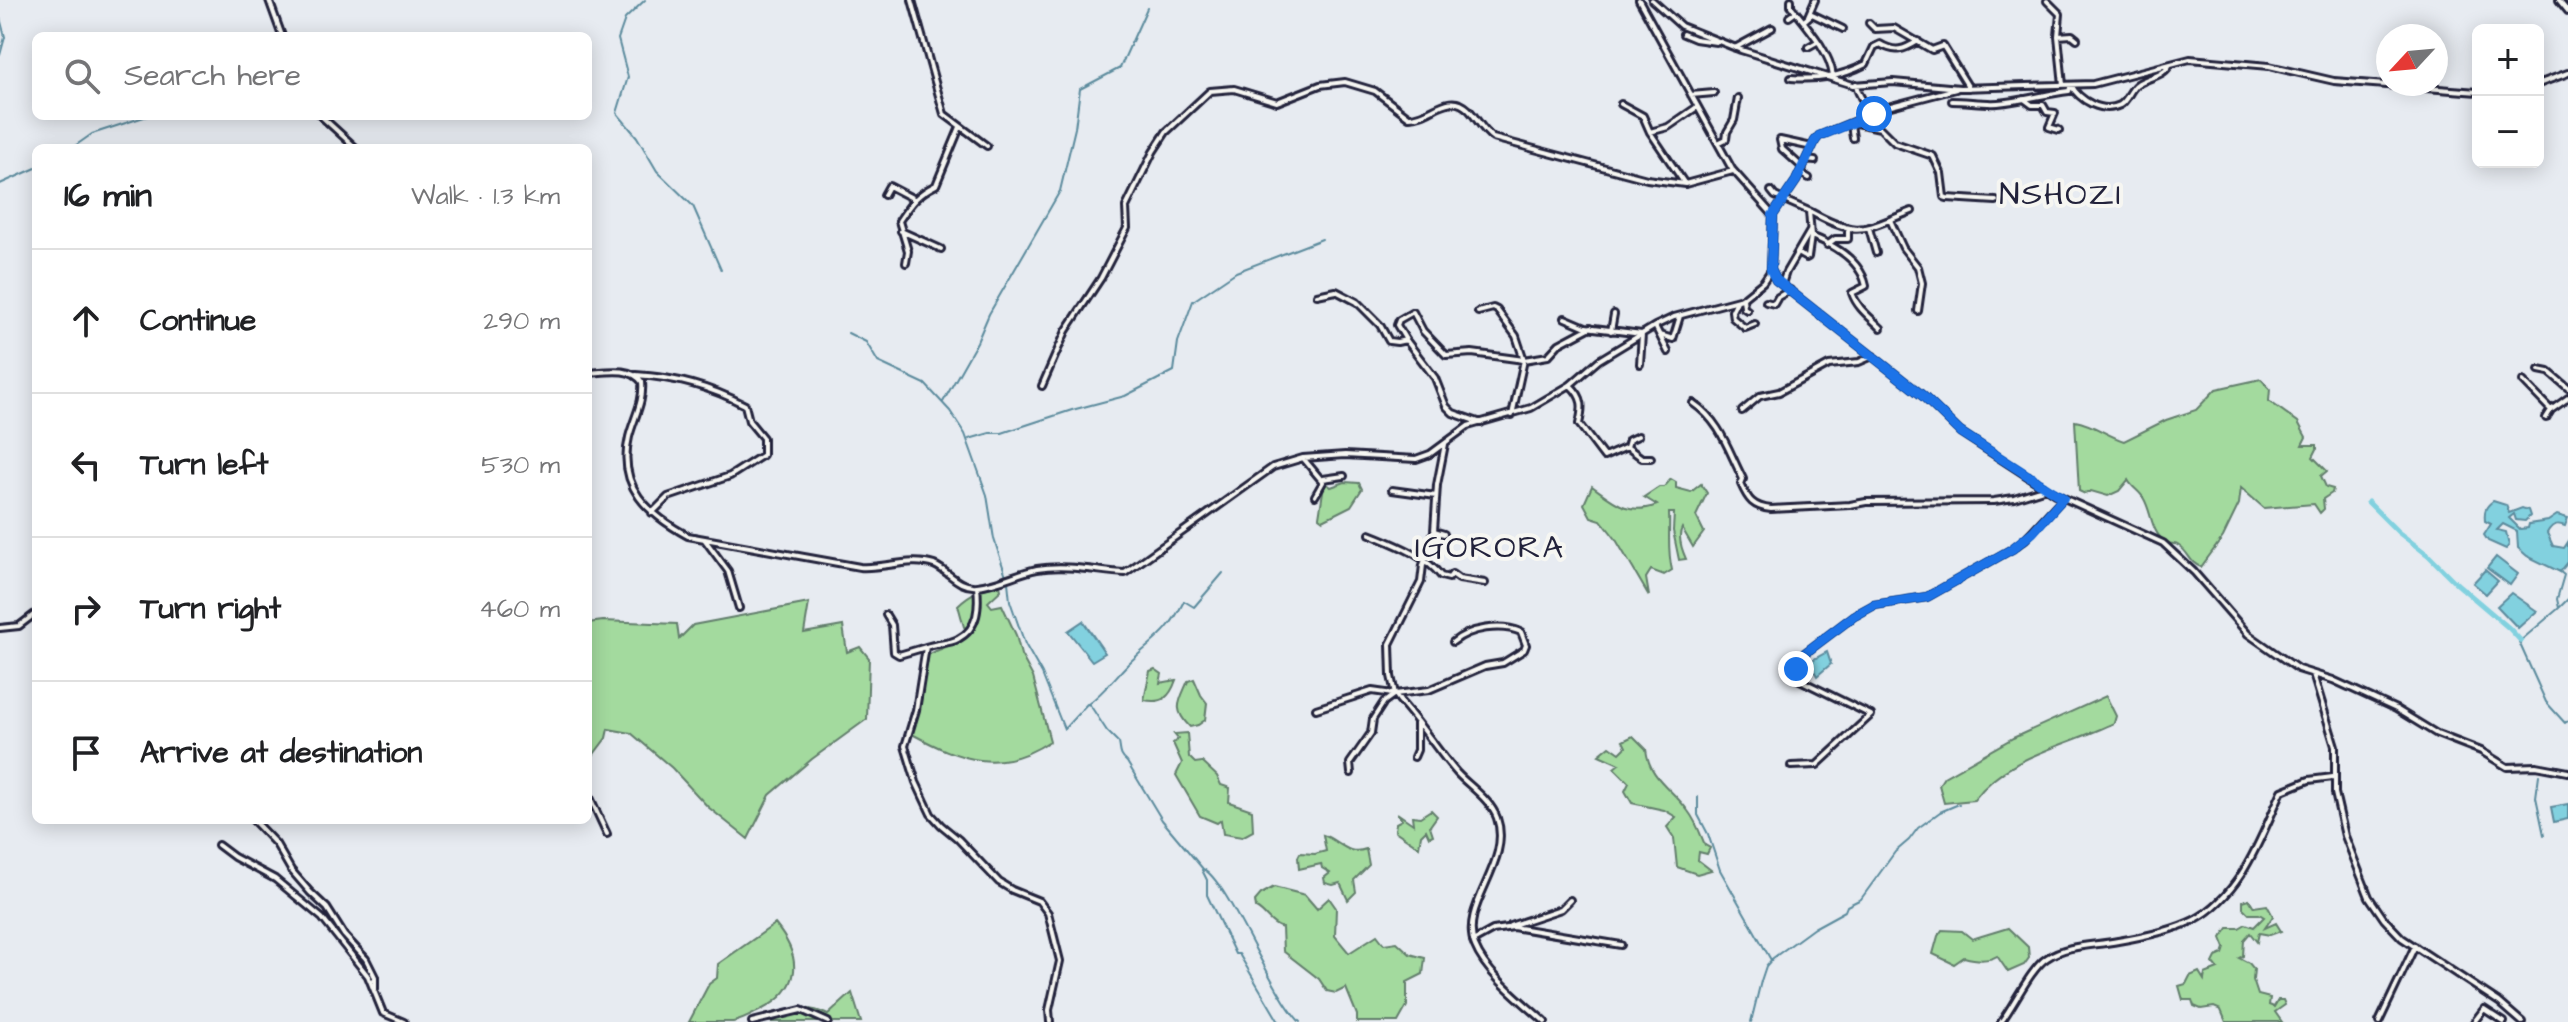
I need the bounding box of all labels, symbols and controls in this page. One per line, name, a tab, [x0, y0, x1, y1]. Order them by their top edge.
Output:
north arrow	[2376, 24, 2448, 96]
map controls	[2472, 24, 2544, 168]
button: +	[2472, 24, 2544, 96]
search box	[32, 32, 592, 120]
icon: search	[60, 54, 104, 98]
text: Search here	[124, 55, 301, 97]
route start	[1856, 96, 1892, 132]
button: −	[2472, 96, 2544, 168]
text: 16 min	[64, 172, 152, 220]
district label: NSHOZI	[1999, 172, 2123, 217]
text: Walk · 1.3 km	[411, 178, 560, 214]
icon: ahead	[64, 299, 108, 343]
text: Continue	[140, 300, 256, 342]
text: 290 m	[483, 303, 560, 339]
icon: left	[64, 443, 108, 487]
text: Turn left	[140, 444, 268, 486]
text: 530 m	[481, 447, 560, 483]
district label: IGORORA	[1415, 525, 1565, 570]
icon: right	[64, 587, 108, 631]
text: Turn right	[140, 588, 281, 630]
text: 460 m	[479, 591, 560, 627]
route end	[1778, 651, 1814, 687]
icon: arrive	[64, 731, 108, 775]
text: Arrive at destination	[140, 732, 422, 774]

